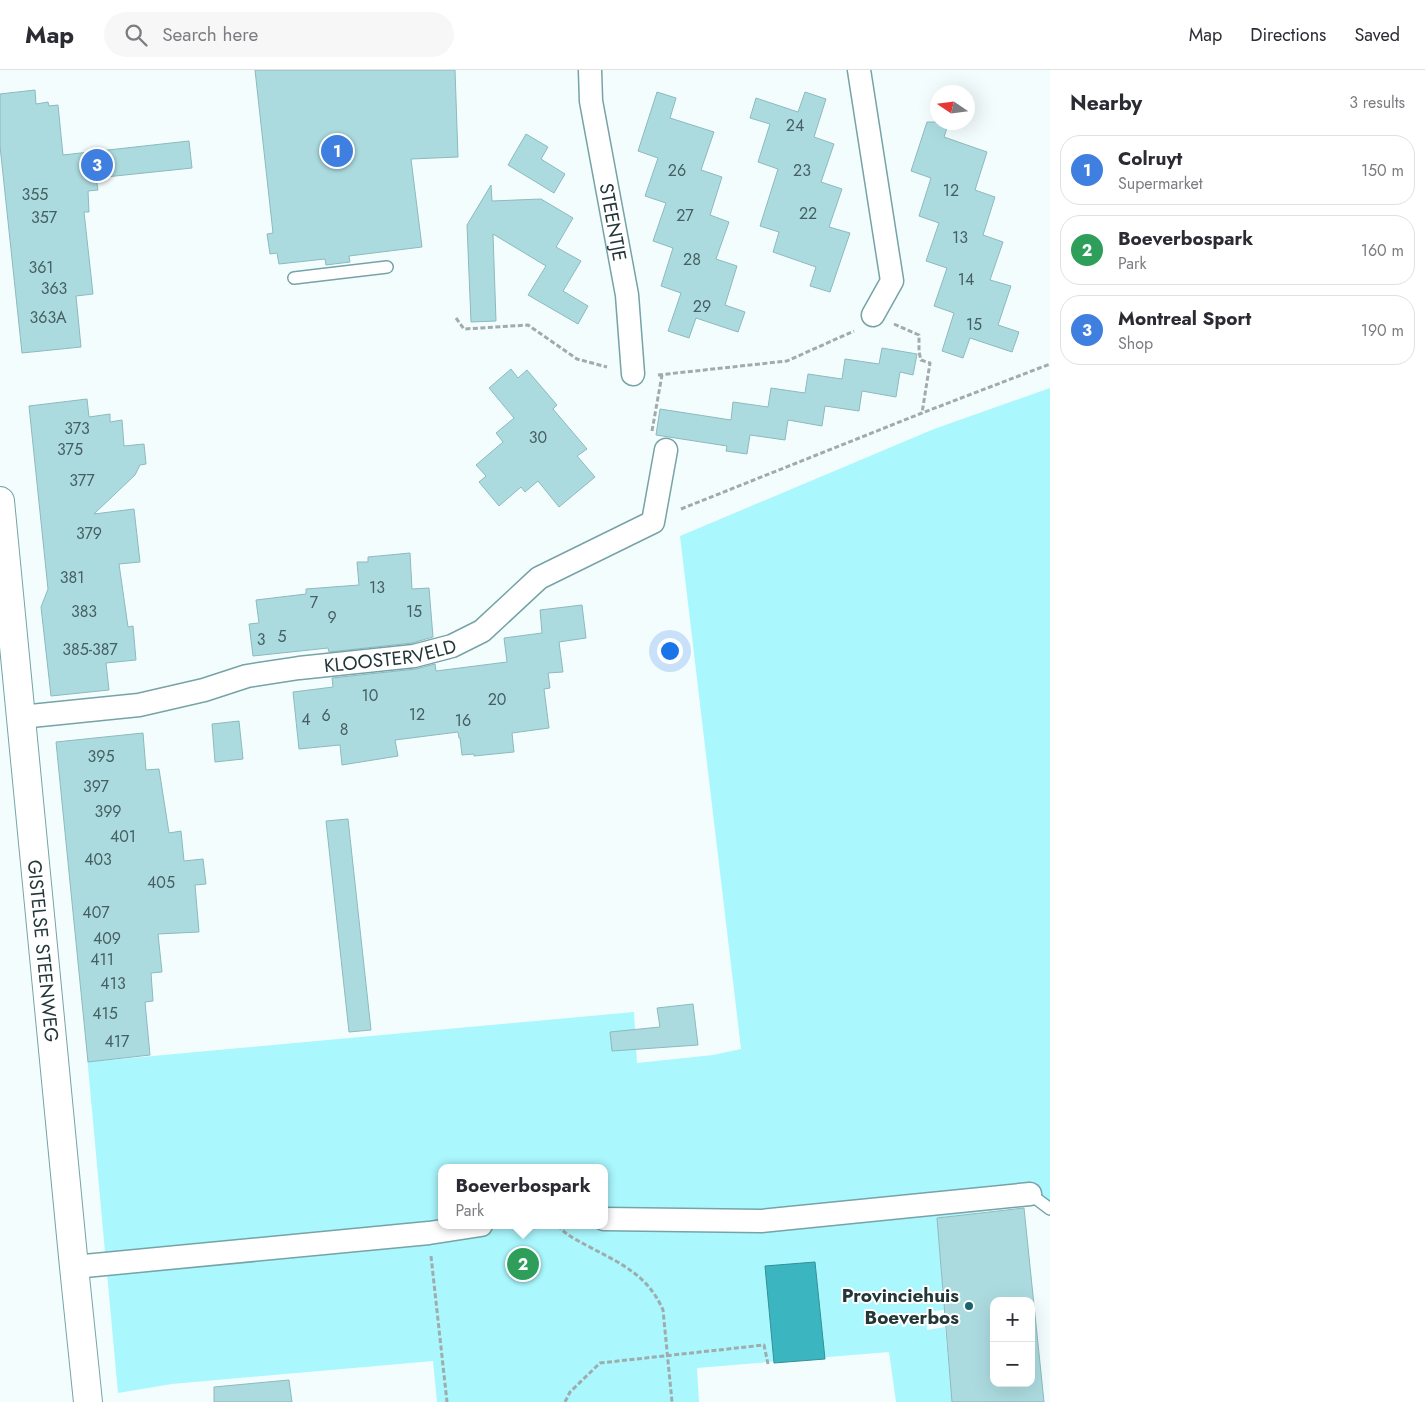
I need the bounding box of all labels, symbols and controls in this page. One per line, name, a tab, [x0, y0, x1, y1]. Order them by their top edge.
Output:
search box	[104, 12, 454, 57]
text: Map	[25, 17, 74, 52]
icon: search	[122, 21, 150, 49]
text: Search here	[162, 21, 258, 48]
text: Map	[1189, 22, 1222, 48]
text: Directions	[1250, 22, 1326, 48]
text: Saved	[1354, 22, 1400, 48]
north arrow	[930, 85, 975, 130]
text: Nearby	[1070, 88, 1142, 118]
text: 3 results	[1349, 91, 1405, 114]
house number: 24	[786, 114, 804, 137]
pin: 1	[321, 132, 353, 170]
text: Colruyt	[1118, 145, 1182, 172]
pin: 3	[81, 146, 113, 184]
house number: 26	[668, 159, 686, 182]
house number: 23	[793, 159, 811, 182]
text: 1	[1083, 159, 1091, 182]
text: 150 m	[1361, 159, 1404, 182]
text: Supermarket	[1118, 172, 1203, 195]
house number: 12	[943, 179, 959, 202]
street label: STEENTJE	[592, 181, 633, 263]
house number: 355	[22, 183, 48, 206]
house number: 22	[799, 202, 817, 225]
house number: 27	[676, 204, 694, 227]
house number: 357	[31, 206, 58, 229]
text: Boeverbospark	[1118, 225, 1253, 252]
house number: 13	[952, 226, 968, 249]
text: 2	[1082, 239, 1092, 262]
text: 160 m	[1361, 239, 1404, 262]
house number: 28	[683, 248, 701, 271]
text: Park	[1118, 252, 1147, 275]
house number: 361	[28, 256, 54, 279]
house number: 14	[958, 268, 974, 291]
house number: 363	[41, 277, 68, 300]
house number: 29	[693, 295, 711, 318]
text: Montreal Sport	[1118, 305, 1251, 332]
house number: 363A	[29, 306, 67, 329]
house number: 15	[966, 313, 982, 336]
text: 3	[1082, 319, 1092, 342]
text: 190 m	[1361, 319, 1404, 342]
text: Shop	[1118, 332, 1153, 355]
house number: 373	[64, 417, 90, 440]
house number: 30	[529, 426, 547, 449]
house number: 375	[57, 438, 83, 461]
house number: 377	[69, 469, 95, 492]
house number: 379	[76, 522, 102, 545]
house number: 381	[60, 566, 84, 589]
house number: 13	[369, 576, 385, 599]
house number: 7	[310, 591, 319, 614]
house number: 383	[71, 600, 97, 623]
house number: 15	[406, 600, 422, 623]
house number: 9	[327, 606, 337, 629]
house number: 5	[277, 625, 287, 648]
house number: 3	[257, 628, 266, 651]
street label: KLOOSTERVELD	[323, 632, 459, 679]
house number: 385-387	[62, 638, 118, 661]
your location	[657, 638, 683, 664]
house number: 10	[362, 684, 378, 707]
house number: 20	[488, 688, 506, 711]
house number: 12	[409, 703, 425, 726]
house number: 6	[321, 704, 331, 727]
house number: 4	[301, 708, 311, 731]
house number: 16	[455, 709, 471, 732]
house number: 8	[340, 718, 348, 741]
house number: 395	[88, 745, 114, 768]
house number: 397	[83, 775, 110, 798]
house number: 399	[94, 800, 122, 823]
house number: 401	[110, 825, 136, 848]
house number: 403	[84, 848, 112, 871]
street label: GISTELSE STEENWEG	[21, 859, 65, 1043]
house number: 405	[147, 871, 175, 894]
house number: 407	[82, 901, 110, 924]
house number: 409	[93, 927, 121, 950]
house number: 411	[90, 948, 114, 971]
house number: 413	[100, 972, 126, 995]
house number: 415	[92, 1002, 118, 1025]
house number: 417	[105, 1030, 130, 1053]
popup	[438, 1164, 608, 1229]
text: Boeverbospark	[455, 1172, 591, 1199]
text: Park	[455, 1199, 484, 1222]
pin: 2	[507, 1245, 539, 1283]
place label: Provinciehuis Boeverbos	[842, 1282, 959, 1331]
map controls	[990, 1297, 1035, 1387]
button: +	[990, 1297, 1035, 1342]
marker: Provinciehuis Boeverbos	[963, 1300, 975, 1312]
button: −	[990, 1342, 1035, 1387]

